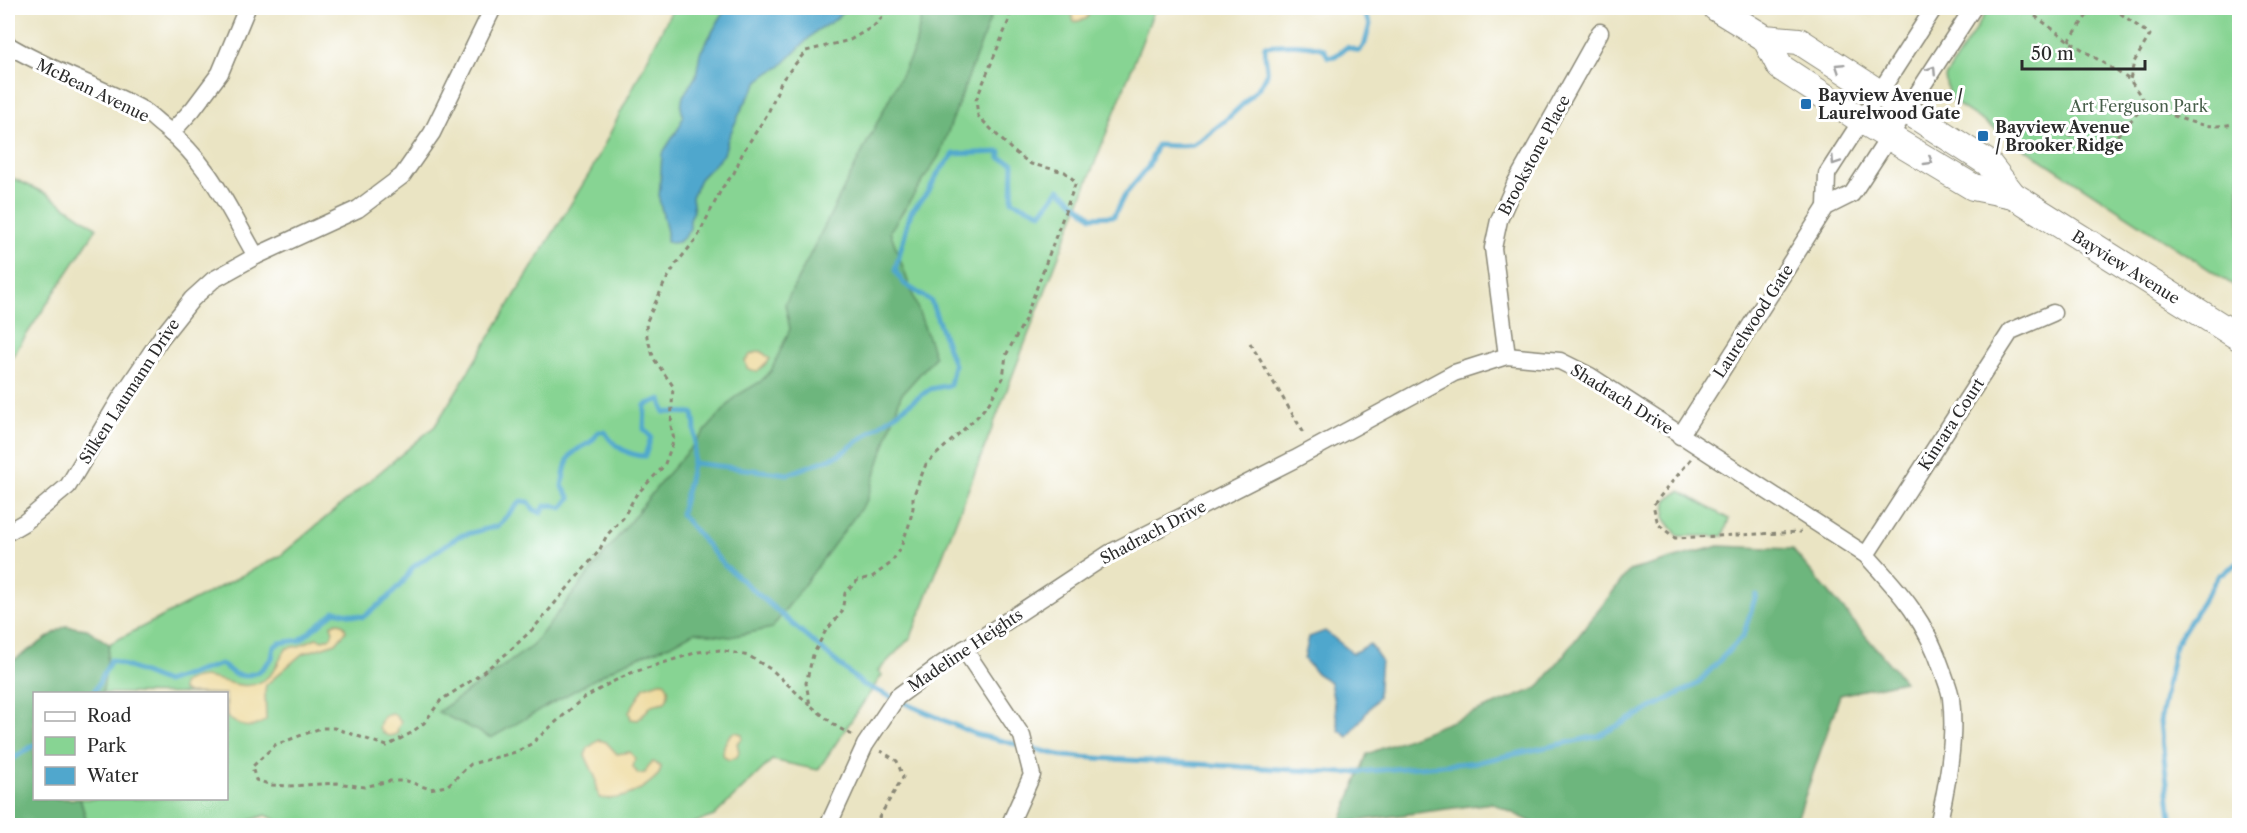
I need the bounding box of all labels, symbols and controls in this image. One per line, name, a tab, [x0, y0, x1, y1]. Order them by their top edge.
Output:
scale bar	[2022, 33, 2145, 71]
text: 50 m	[2031, 43, 2074, 65]
street label: McBean Avenue	[33, 54, 153, 126]
one-way arrow	[1835, 63, 1846, 74]
one-way arrow	[1925, 66, 1936, 77]
place label: Bayview Avenue / Laurelwood Gate	[1818, 85, 1963, 123]
street label: Brookstone Place	[1494, 91, 1574, 219]
park label: Art Ferguson Park	[2069, 96, 2209, 116]
marker: Bayview Avenue / Laurelwood Gate	[1799, 97, 1813, 111]
place label: Bayview Avenue / Brooker Ridge	[1995, 117, 2130, 155]
marker: Bayview Avenue / Brooker Ridge	[1976, 129, 1990, 143]
one-way arrow	[1831, 154, 1842, 165]
one-way arrow	[1923, 154, 1933, 165]
street label: Bayview Avenue	[2068, 226, 2184, 308]
street label: Laurelwood Gate	[1709, 260, 1797, 381]
street label: Silken Laumann Drive	[75, 315, 183, 467]
street label: Shadrach Drive	[1567, 359, 1677, 439]
street label: Kinrara Court	[1914, 374, 1988, 474]
street label: Shadrach Drive	[1097, 496, 1209, 568]
street label: Madeline Heights	[904, 604, 1026, 696]
legend	[33, 692, 228, 800]
text: Road	[87, 705, 132, 727]
text: Park	[87, 735, 128, 757]
text: Water	[86, 765, 139, 787]

